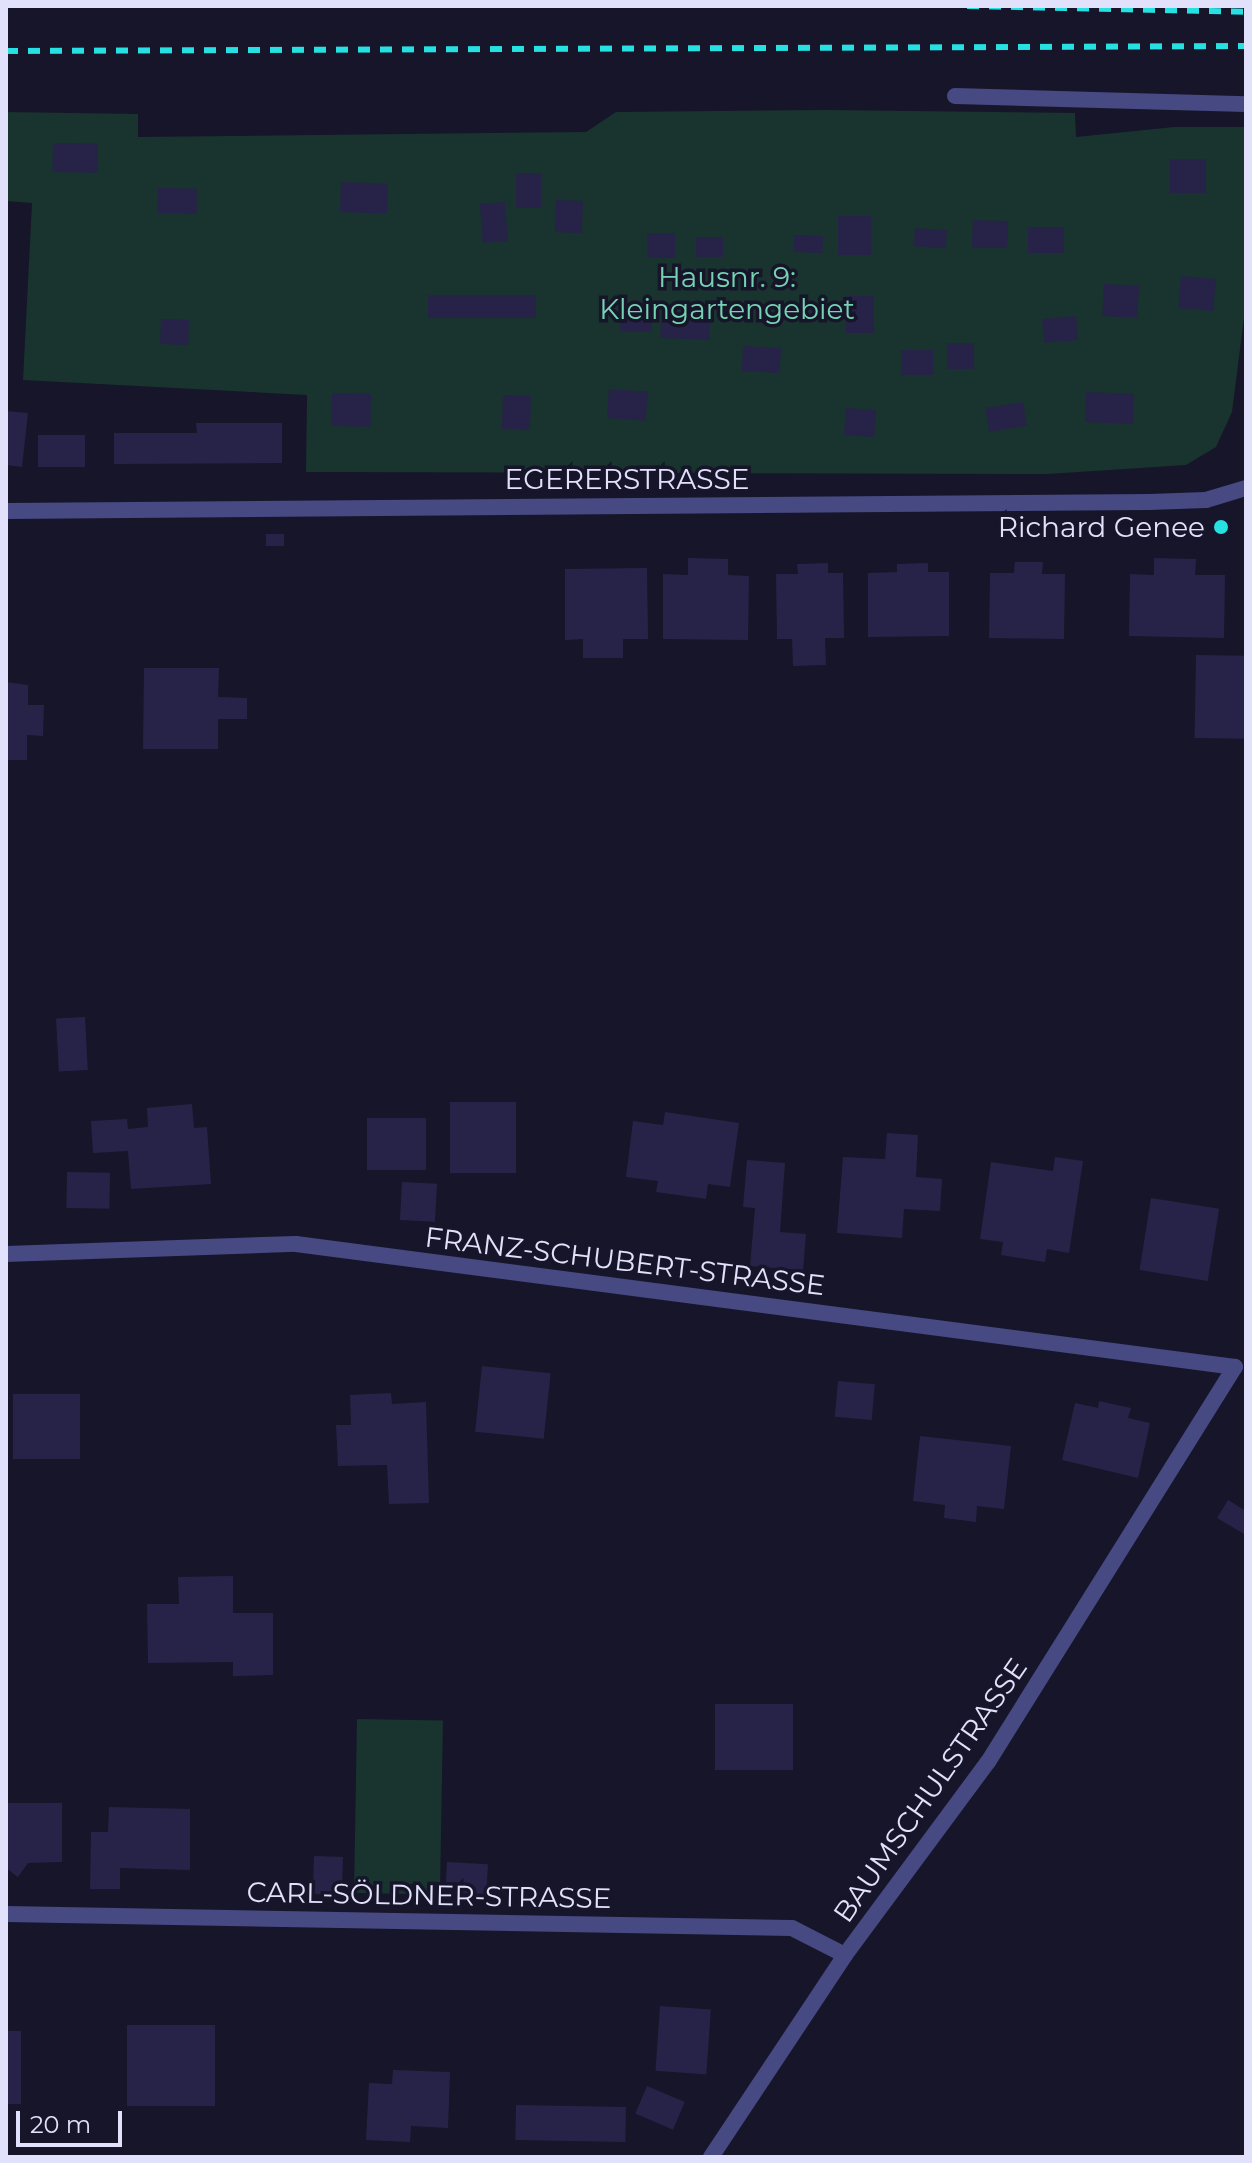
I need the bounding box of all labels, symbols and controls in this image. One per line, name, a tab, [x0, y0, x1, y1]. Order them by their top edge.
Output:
park label: Hausnr. 9: Kleingartengebiet	[599, 260, 855, 326]
street label: EGERERSTRASSE	[505, 462, 749, 496]
place label: Richard Genee	[998, 510, 1205, 544]
marker: Richard Genee	[1212, 518, 1230, 536]
street label: FRANZ-SCHUBERT-STRASSE	[423, 1220, 827, 1302]
street label: BAUMSCHULSTRASSE	[826, 1652, 1034, 1928]
street label: CARL-SÖLDNER-STRASSE	[246, 1875, 612, 1915]
scale bar	[20, 2095, 126, 2145]
text: 20 m	[30, 2110, 91, 2139]

